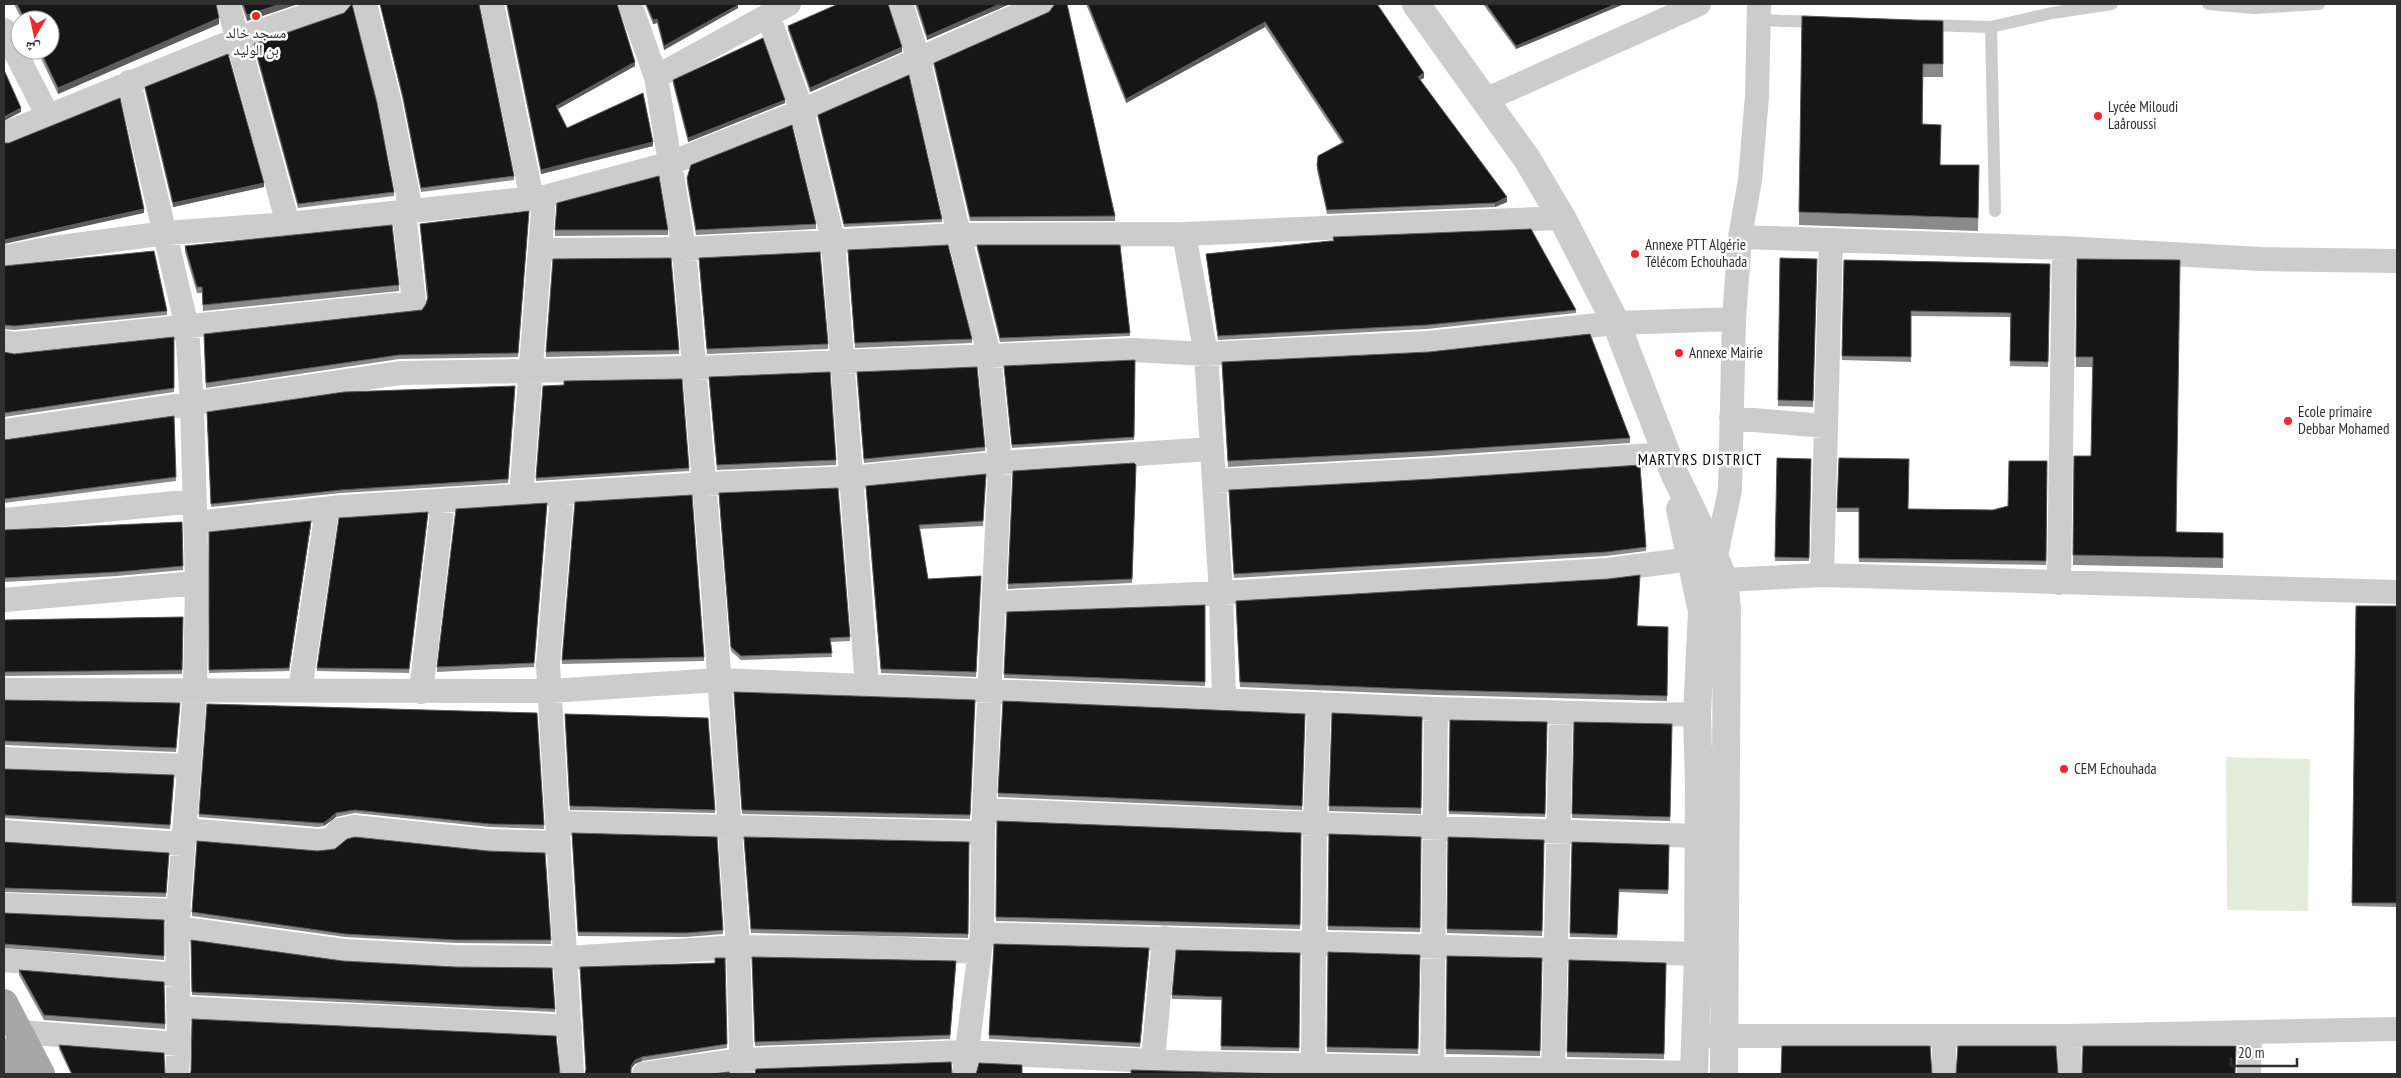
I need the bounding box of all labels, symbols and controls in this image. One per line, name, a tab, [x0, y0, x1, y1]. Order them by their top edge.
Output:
north arrow	[10, 10, 60, 60]
marker: مسجد خالد بن الوليد	[250, 10, 262, 22]
place label: مسجد خالد بن الوليد	[226, 23, 286, 60]
text: ش	[24, 38, 42, 58]
place label: Lycée Miloudi Laâroussi	[2108, 97, 2178, 133]
marker: Lycée Miloudi Laâroussi	[2092, 110, 2104, 122]
place label: Annexe PTT Algérie Télécom Echouhada	[1645, 235, 1747, 271]
marker: Annexe PTT Algérie Télécom Echouhada	[1629, 248, 1641, 260]
place label: Annexe Mairie	[1689, 343, 1763, 362]
marker: Annexe Mairie	[1673, 347, 1685, 359]
place label: Ecole primaire Debbar Mohamed	[2298, 402, 2389, 438]
marker: Ecole primaire Debbar Mohamed	[2282, 415, 2294, 427]
district label: MARTYRS DISTRICT	[1638, 449, 1762, 469]
place label: CEM Echouhada	[2074, 759, 2157, 778]
marker: CEM Echouhada	[2058, 763, 2070, 775]
scale bar	[2231, 1036, 2297, 1068]
text: 20 m	[2238, 1043, 2264, 1062]

